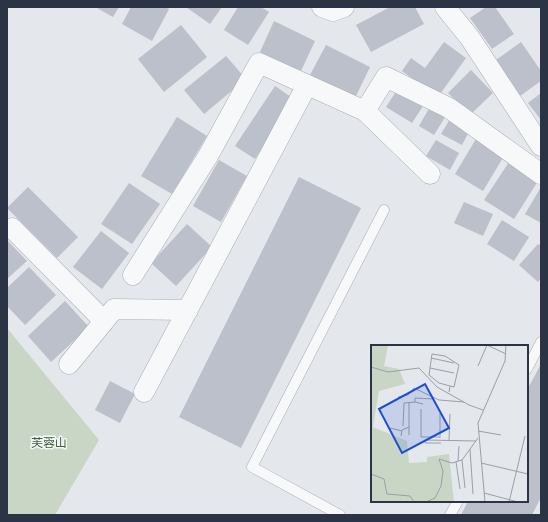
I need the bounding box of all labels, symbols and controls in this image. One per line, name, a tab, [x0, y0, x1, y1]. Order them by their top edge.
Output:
inset map	[371, 345, 528, 502]
park label: 芙蓉山	[31, 434, 67, 451]

